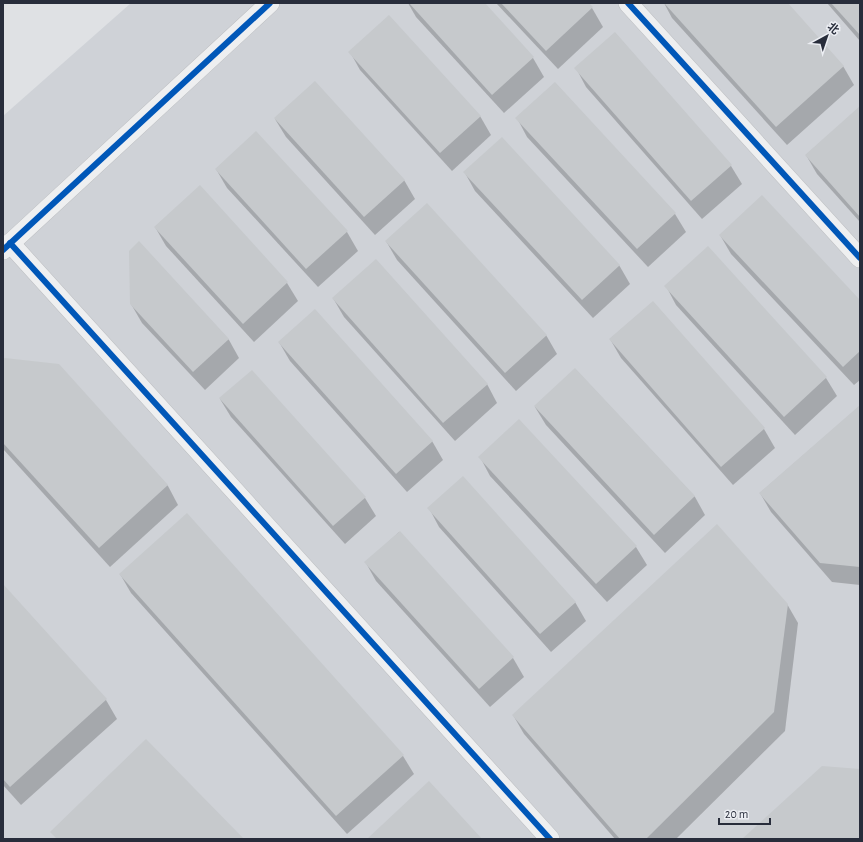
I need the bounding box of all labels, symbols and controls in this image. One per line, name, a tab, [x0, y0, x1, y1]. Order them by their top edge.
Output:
north arrow	[807, 16, 847, 56]
text: 北	[825, 21, 841, 36]
scale bar	[719, 800, 770, 826]
text: 20 m	[725, 808, 748, 820]

